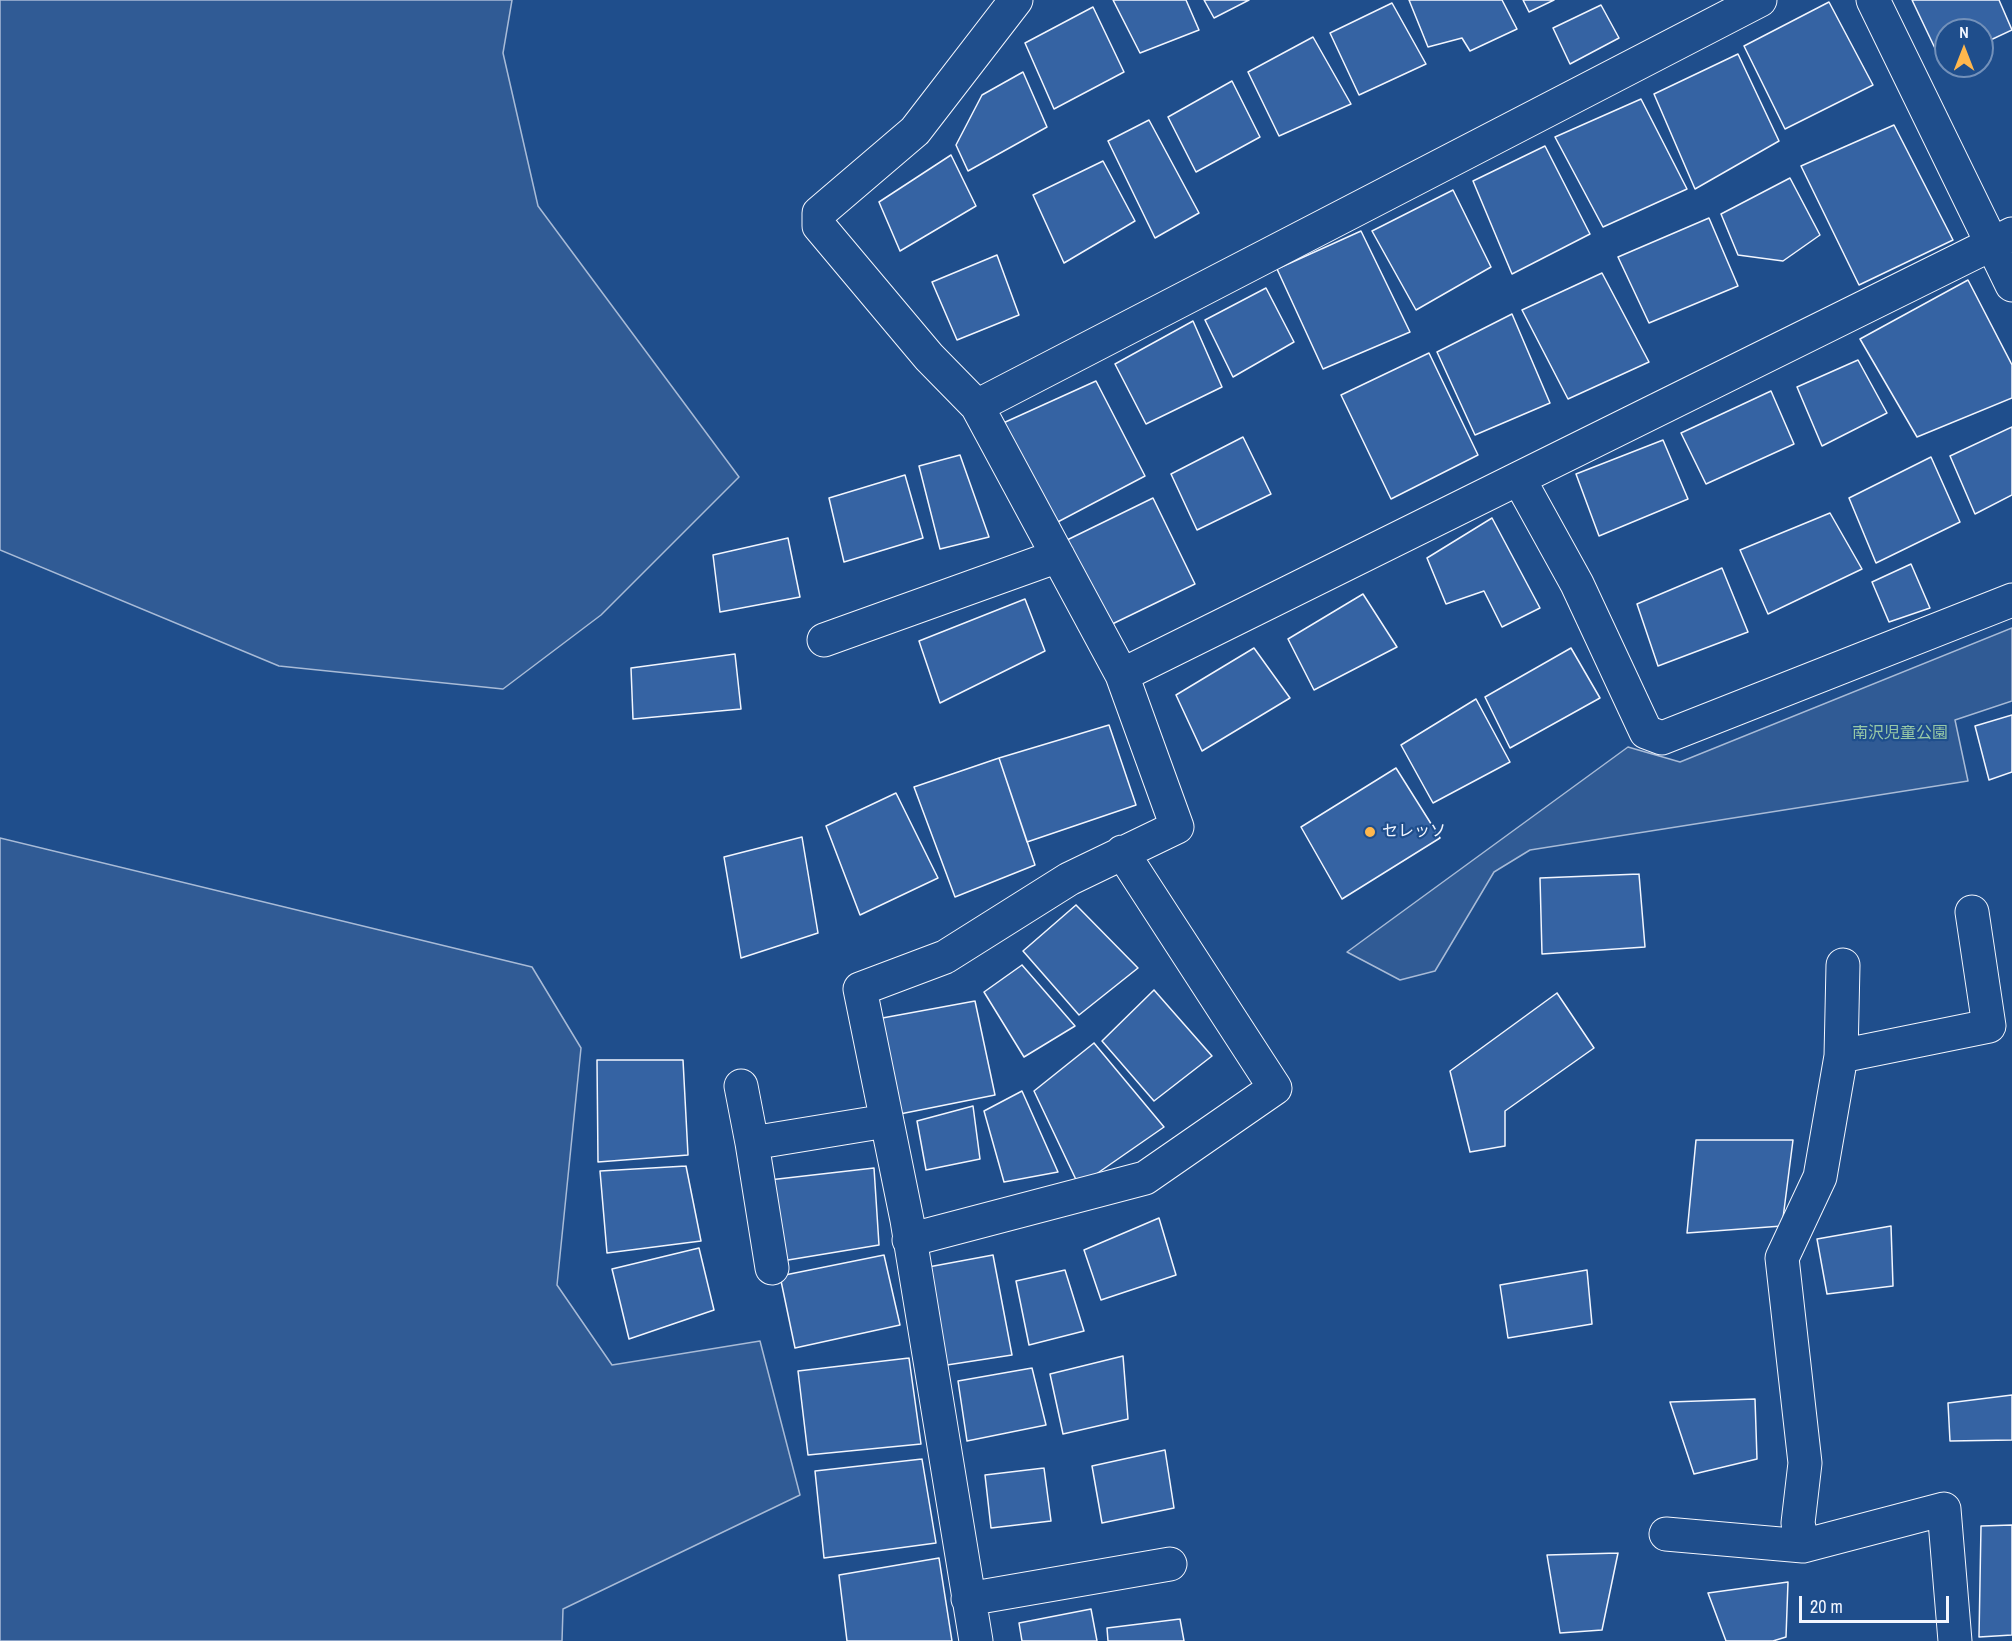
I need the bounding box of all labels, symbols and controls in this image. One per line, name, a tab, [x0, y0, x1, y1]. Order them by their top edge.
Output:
north arrow	[1934, 18, 1994, 78]
text: N	[1959, 21, 1969, 43]
park label: 南沢児童公園	[1852, 724, 1948, 744]
place label: セレッソ	[1382, 822, 1446, 842]
marker: セレッソ	[1363, 825, 1377, 839]
scale bar	[1802, 1584, 1952, 1622]
text: 20 m	[1810, 1594, 1843, 1619]

